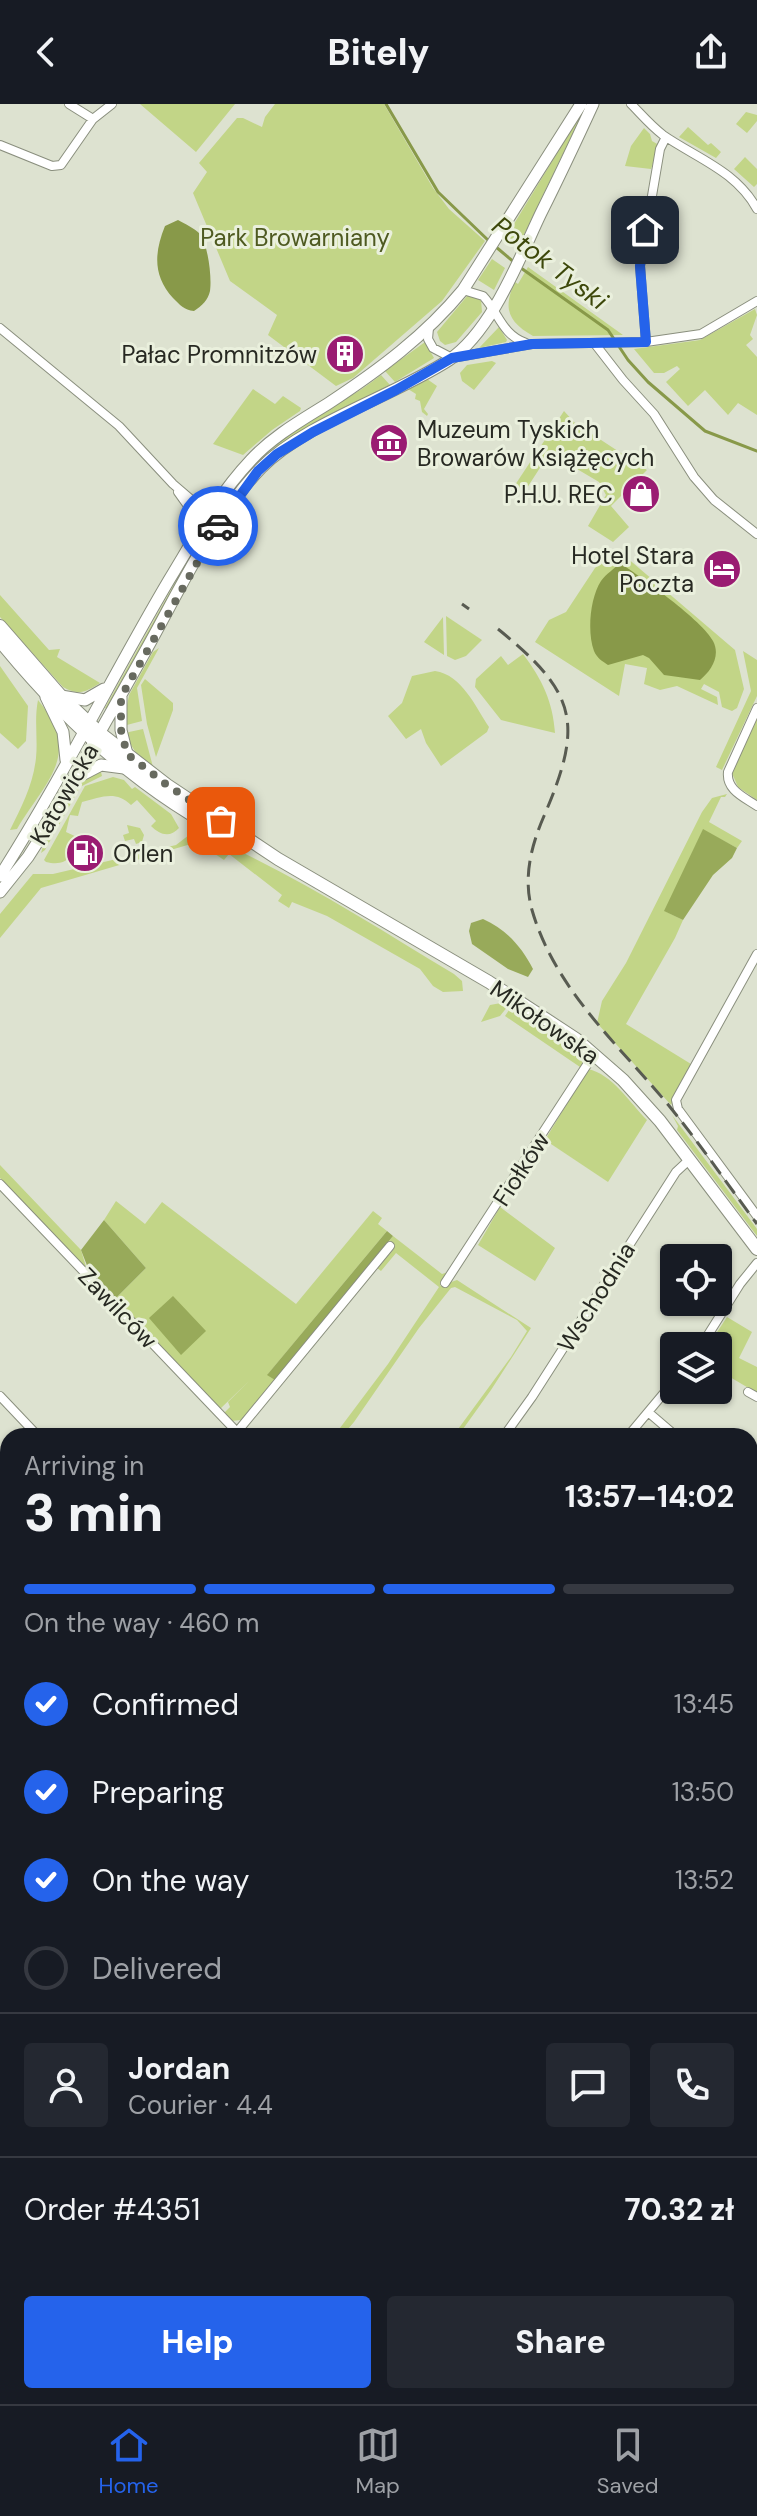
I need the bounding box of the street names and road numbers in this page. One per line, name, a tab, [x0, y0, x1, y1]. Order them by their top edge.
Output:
street label: Katowicka	[23, 738, 105, 850]
street label: Mikołowska	[484, 973, 606, 1071]
street label: Fiołków	[486, 1126, 556, 1212]
street label: Wschodnia	[550, 1236, 642, 1358]
street label: Zawilców	[72, 1261, 164, 1355]

